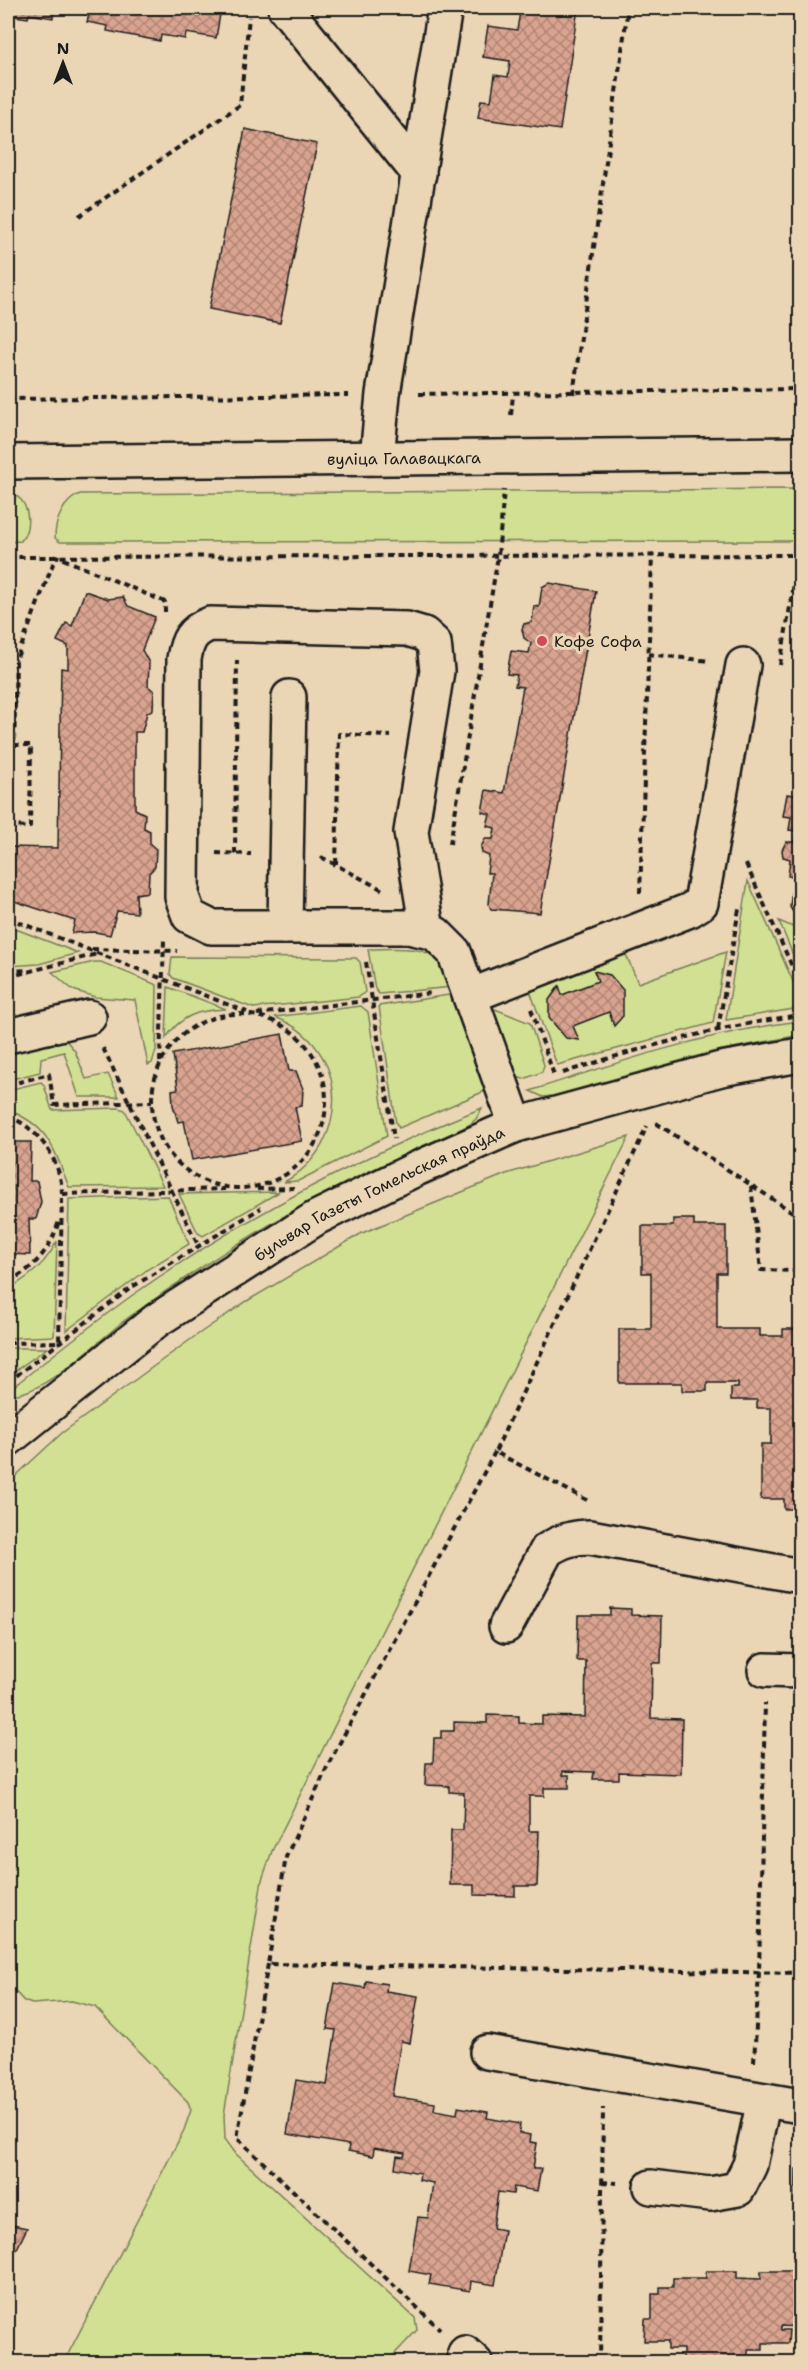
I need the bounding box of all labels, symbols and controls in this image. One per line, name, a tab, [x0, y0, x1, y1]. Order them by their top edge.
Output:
north arrow	[33, 33, 93, 93]
text: N	[57, 38, 69, 59]
street label: вуліца Галавацкага	[327, 447, 481, 469]
place label: Кофе Софа	[554, 631, 642, 652]
marker: Кофе Софа	[535, 634, 549, 648]
street label: бульвар Газеты Гомельская праўда	[250, 1121, 508, 1266]

